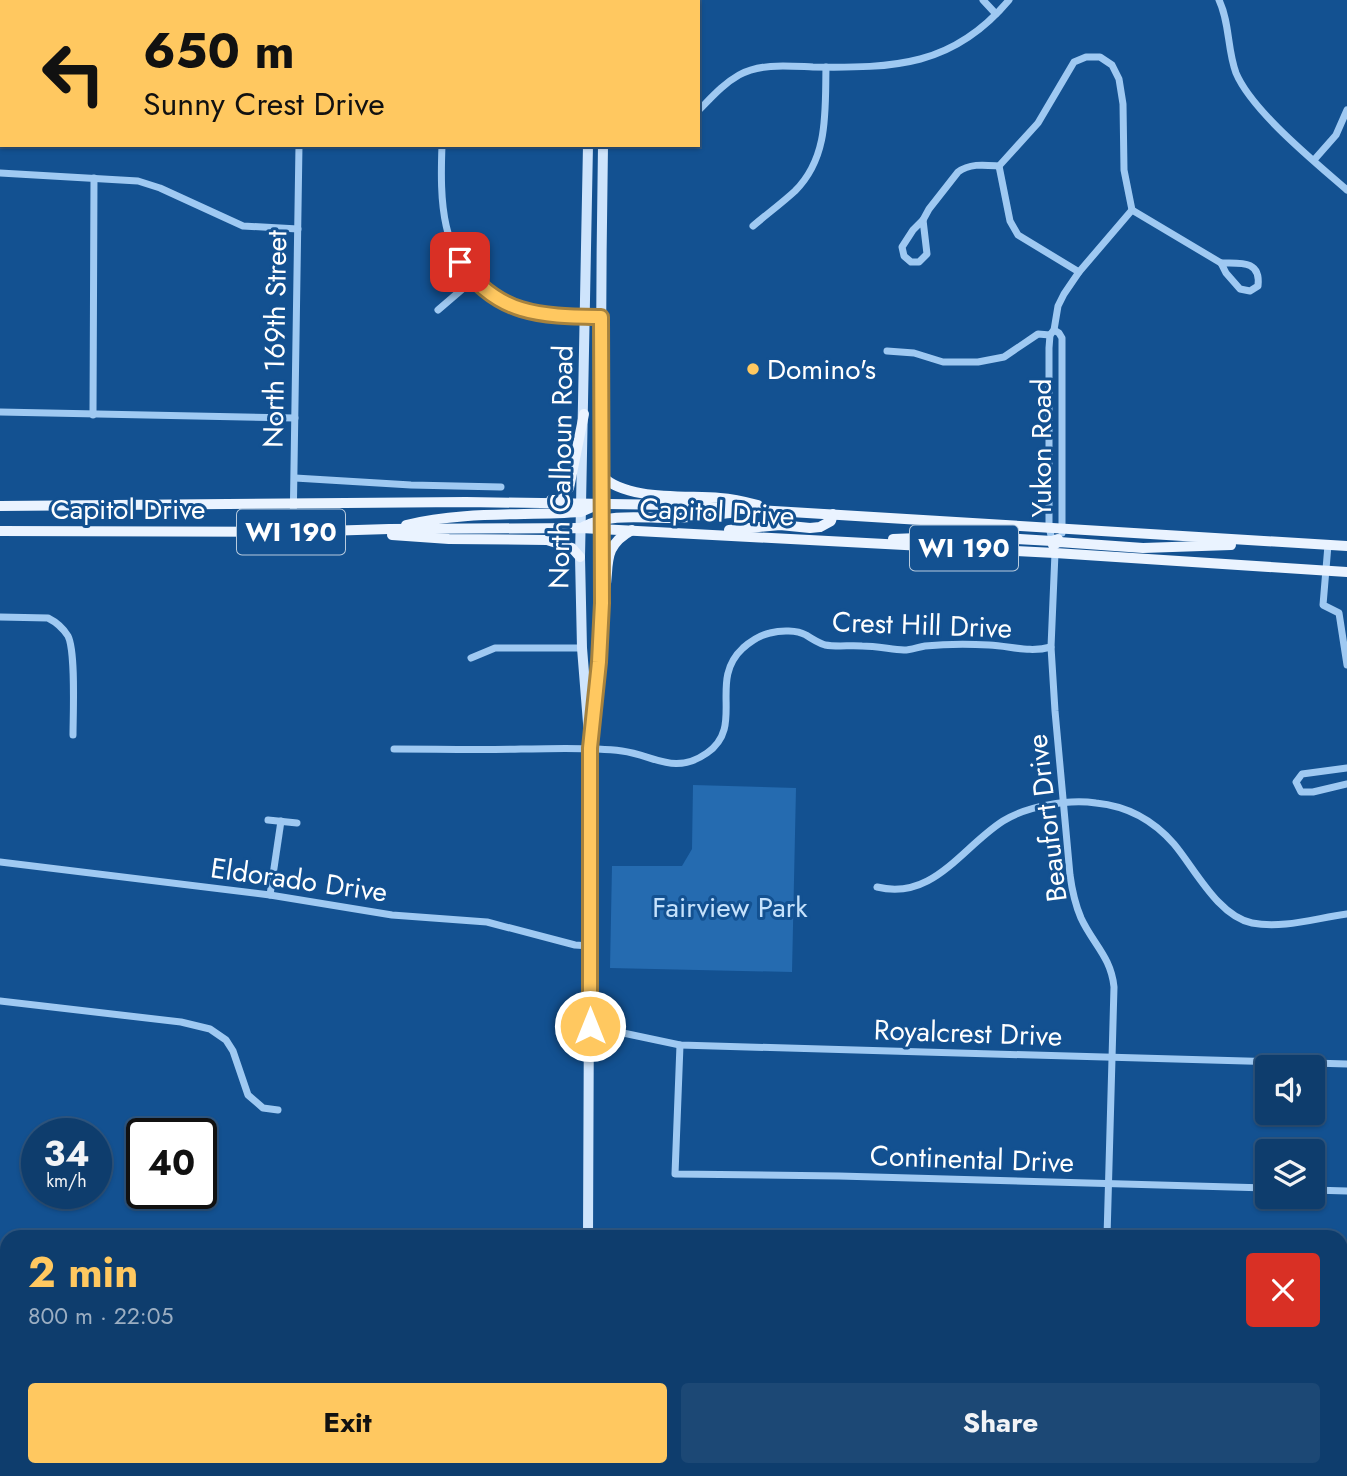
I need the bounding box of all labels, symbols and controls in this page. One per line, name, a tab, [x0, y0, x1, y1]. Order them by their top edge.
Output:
text: 650 m	[143, 16, 295, 86]
icon: left	[28, 28, 119, 119]
text: Sunny Crest Drive	[143, 81, 385, 127]
street label: North 169th Street	[253, 229, 297, 448]
pin	[430, 232, 490, 292]
icon: arrive	[441, 243, 479, 281]
street label: North Calhoun Road	[538, 345, 584, 589]
place label: Domino's	[767, 349, 876, 390]
marker: Domino's	[745, 361, 761, 377]
street label: Yukon Road	[1021, 379, 1062, 517]
street label: Capitol Drive	[639, 487, 795, 537]
street label: Capitol Drive	[51, 489, 205, 530]
road number: WI 190	[237, 510, 345, 554]
road number: WI 190	[910, 526, 1018, 570]
street label: Crest Hill Drive	[831, 601, 1013, 649]
street label: Beaufort Drive	[1016, 732, 1078, 904]
street label: Eldorado Drive	[208, 847, 390, 913]
park label: Fairview Park	[652, 887, 808, 928]
position arrow	[553, 989, 627, 1063]
street label: Royalcrest Drive	[873, 1009, 1063, 1057]
map controls	[1255, 1055, 1325, 1209]
button: sound	[1255, 1055, 1325, 1125]
speed limit sign: 40	[126, 1118, 217, 1209]
text: 34	[43, 1129, 90, 1179]
street label: Continental Drive	[869, 1135, 1075, 1183]
button: layers	[1255, 1139, 1325, 1209]
text: km/h	[46, 1168, 87, 1194]
text: 2 min	[28, 1242, 138, 1303]
button: close	[1246, 1253, 1320, 1327]
text: 800 m · 22:05	[28, 1299, 174, 1333]
button: Exit	[28, 1383, 667, 1463]
button: Share	[681, 1383, 1320, 1463]

